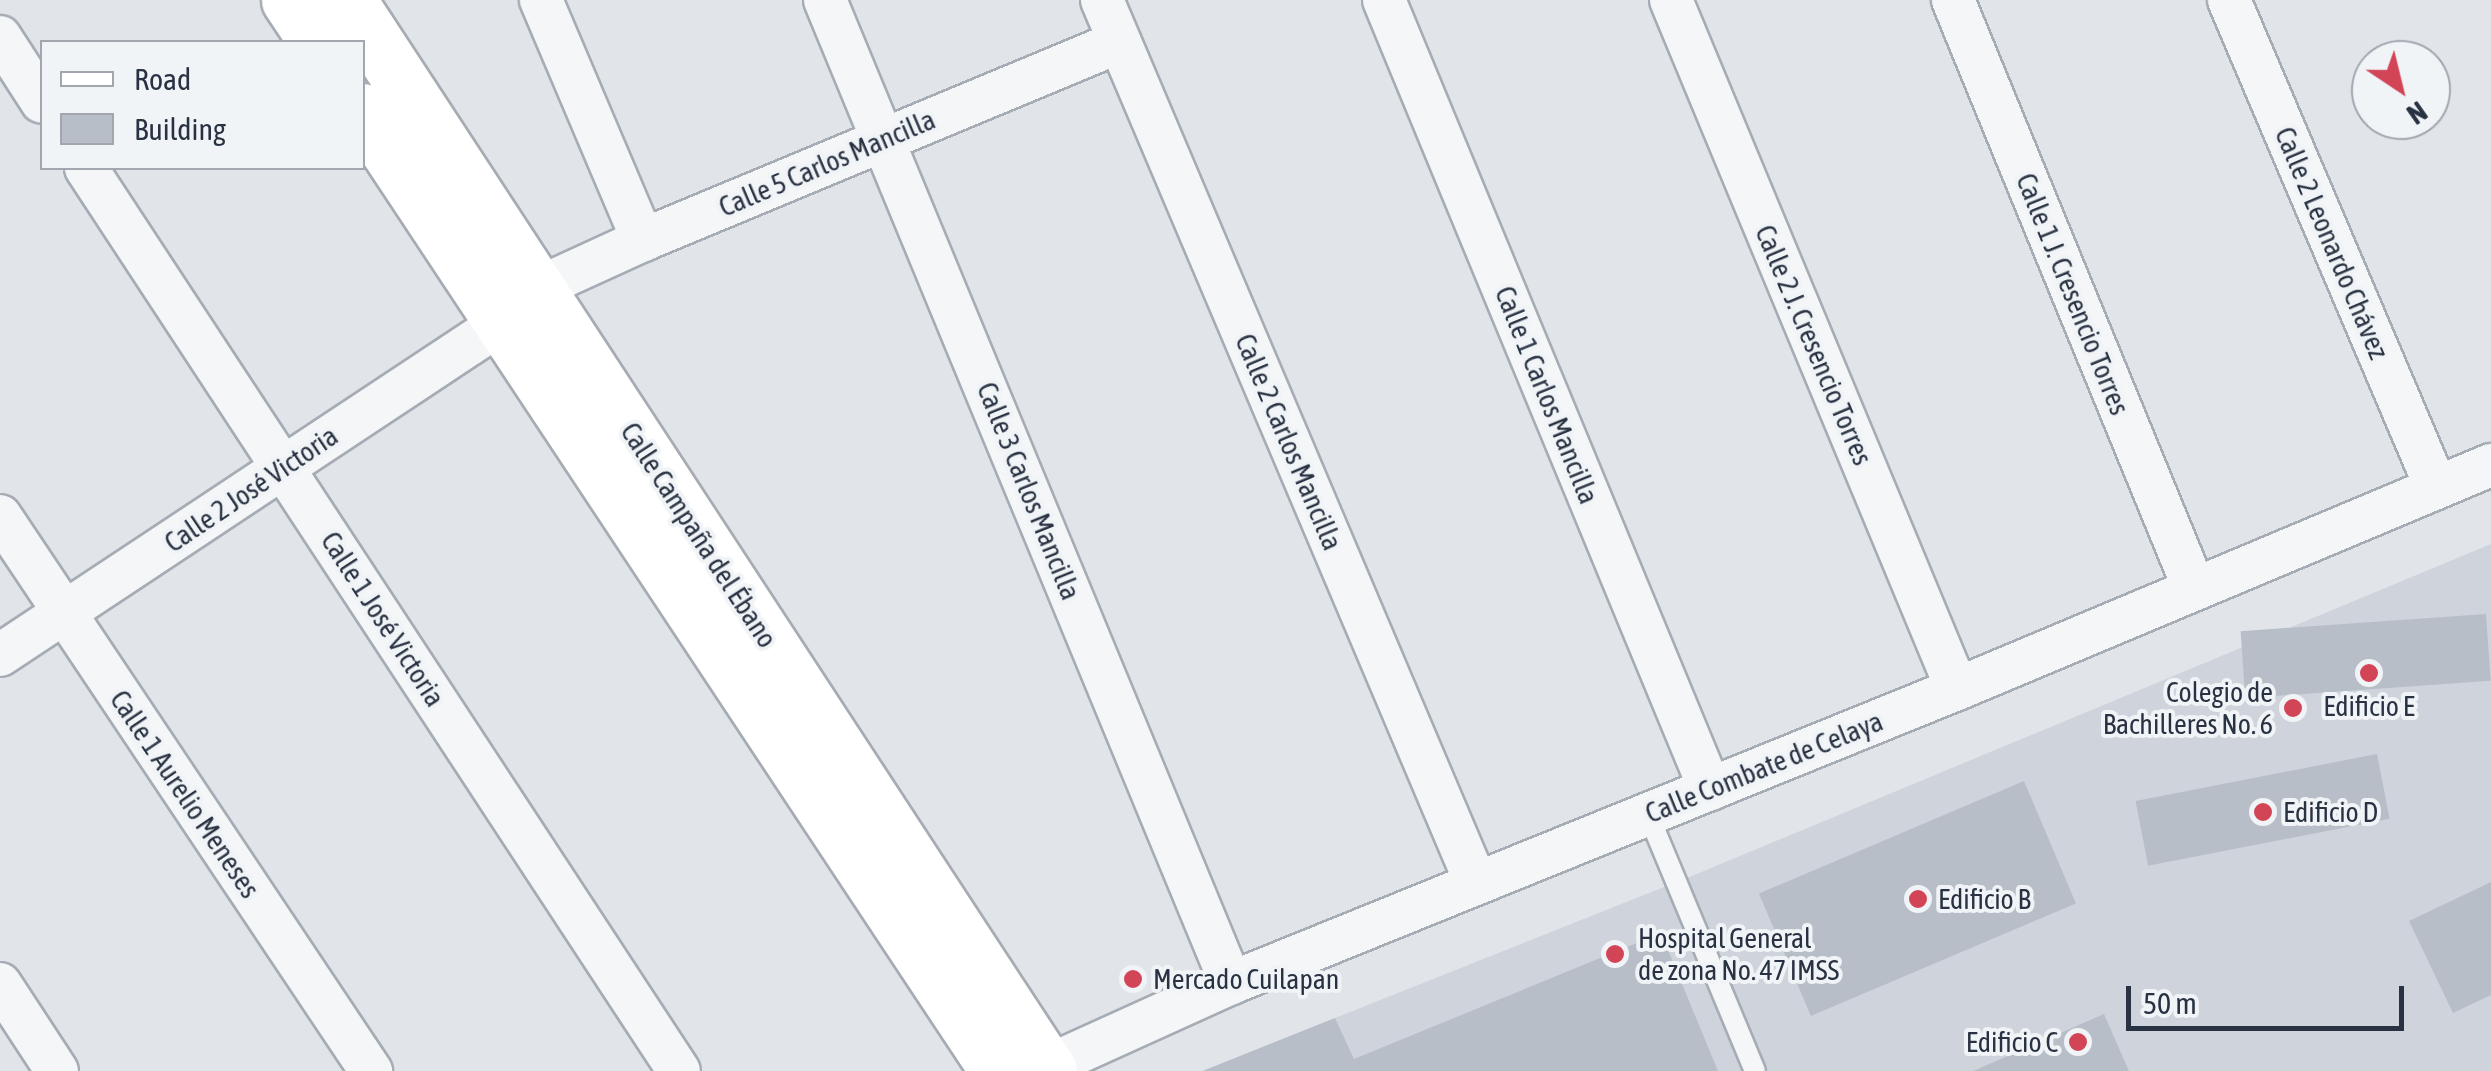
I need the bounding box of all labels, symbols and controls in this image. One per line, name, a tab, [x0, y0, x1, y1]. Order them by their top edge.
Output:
legend	[40, 40, 365, 170]
north arrow	[2351, 40, 2451, 140]
text: Road	[134, 62, 191, 96]
text: N	[2401, 95, 2433, 131]
street label: Calle 5 Carlos Mancilla	[714, 102, 940, 224]
text: Building	[134, 112, 226, 146]
street label: Calle 2 Leonardo Chávez	[2268, 122, 2396, 364]
street label: Calle 1 J. Cresencio Torres	[2009, 168, 2137, 420]
street label: Calle 2 J. Cresencio Torres	[1748, 220, 1880, 470]
street label: Calle 1 Carlos Mancilla	[1488, 281, 1606, 509]
street label: Calle 2 Carlos Mancilla	[1228, 329, 1350, 555]
street label: Calle 3 Carlos Mancilla	[970, 377, 1088, 605]
street label: Calle Campaña del Ébano	[614, 416, 784, 654]
street label: Calle 2 José Victoria	[158, 419, 344, 559]
street label: Calle 1 José Victoria	[314, 525, 452, 713]
marker: Edificio E	[2358, 662, 2380, 684]
place label: Colegio de Bachilleres No. 6	[2103, 675, 2273, 741]
street label: Calle 1 Aurelio Meneses	[103, 684, 267, 904]
place label: Edificio E	[2323, 689, 2415, 723]
marker: Colegio de Bachilleres No. 6	[2282, 697, 2304, 719]
street label: Calle Combate de Celaya	[1640, 704, 1888, 830]
place label: Edificio D	[2283, 795, 2378, 829]
marker: Edificio D	[2252, 801, 2274, 823]
place label: Edificio B	[1938, 882, 2031, 916]
marker: Edificio B	[1907, 888, 1929, 910]
place label: Hospital General de zona No. 47 IMSS	[1638, 921, 1839, 987]
marker: Hospital General de zona No. 47 IMSS	[1602, 941, 1628, 967]
place label: Mercado Cuilapan	[1153, 962, 1339, 996]
scale bar	[2131, 966, 2408, 1028]
marker: Mercado Cuilapan	[1122, 968, 1144, 990]
text: 50 m	[2143, 986, 2197, 1020]
place label: Edificio C	[1966, 1025, 2058, 1059]
marker: Edificio C	[2067, 1031, 2089, 1053]

